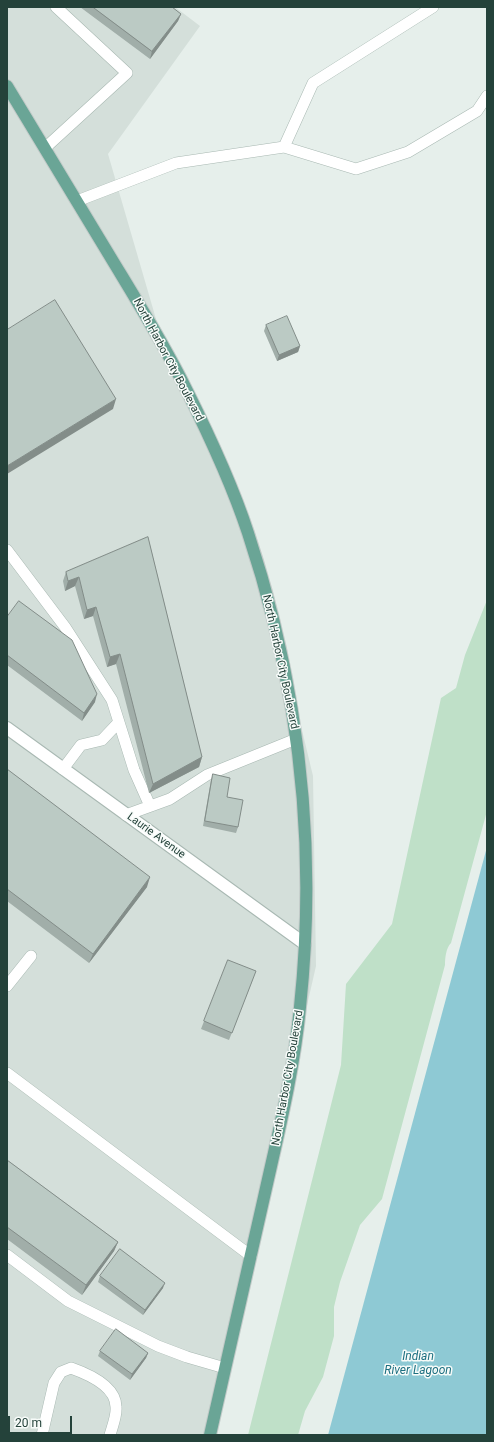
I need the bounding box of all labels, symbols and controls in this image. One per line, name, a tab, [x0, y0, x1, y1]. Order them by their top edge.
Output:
street label: North Harbor City Boulevard	[130, 296, 206, 424]
street label: North Harbor City Boulevard	[259, 594, 301, 730]
street label: Laurie Avenue	[124, 810, 188, 862]
street label: North Harbor City Boulevard	[270, 1009, 306, 1147]
water label: Indian River Lagoon	[384, 1350, 452, 1378]
scale bar	[10, 1408, 74, 1434]
text: 20 m	[15, 1416, 42, 1430]

